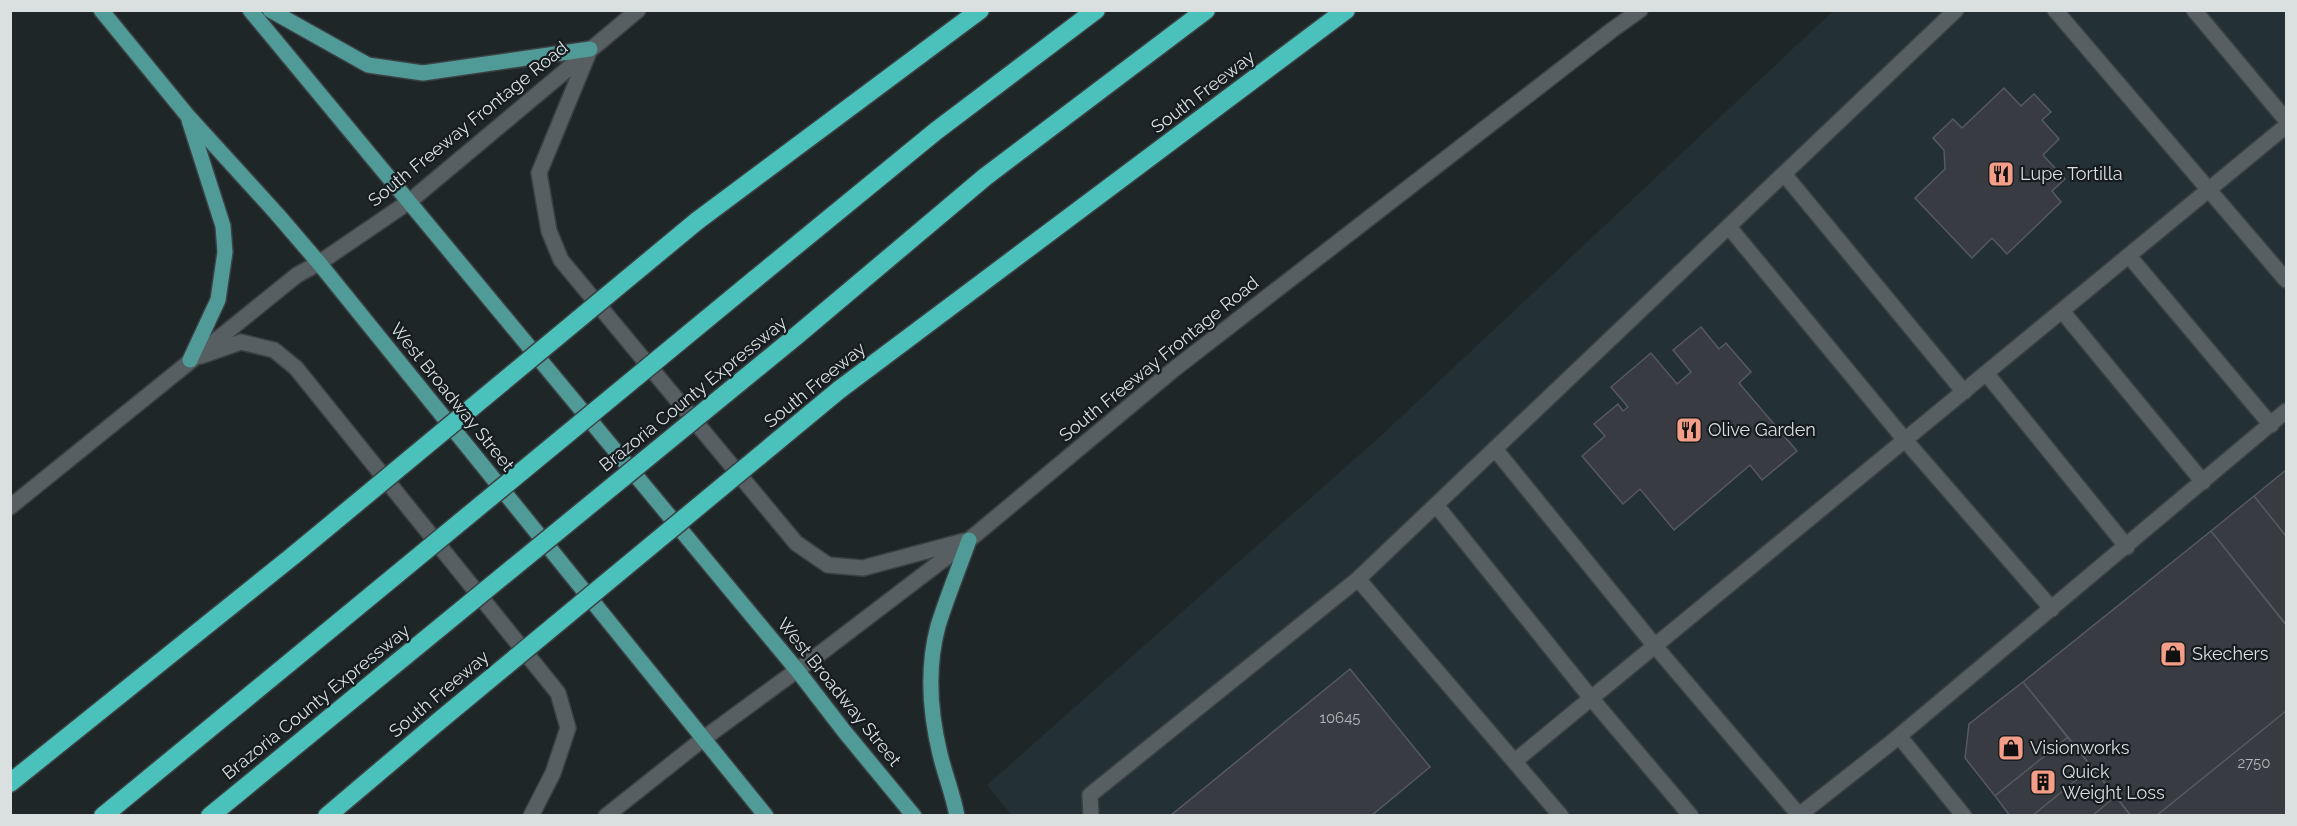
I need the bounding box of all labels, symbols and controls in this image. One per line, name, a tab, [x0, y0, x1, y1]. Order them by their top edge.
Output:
street label: South Freeway Frontage Road	[364, 37, 572, 211]
street label: South Freeway	[1147, 46, 1259, 137]
restaurant icon: Lupe Tortilla	[1986, 159, 2016, 189]
place label: Lupe Tortilla	[2020, 163, 2122, 184]
street label: South Freeway Frontage Road	[1055, 272, 1263, 446]
street label: Brazoria County Expressway	[595, 311, 791, 476]
street label: West Broadway Street	[386, 318, 519, 475]
street label: South Freeway	[760, 337, 870, 432]
restaurant icon: Olive Garden	[1674, 415, 1704, 445]
place label: Olive Garden	[1708, 419, 1816, 440]
street label: West Broadway Street	[773, 613, 906, 770]
street label: Brazoria County Expressway	[218, 619, 414, 784]
shop icon: Skechers	[2158, 639, 2188, 669]
place label: Skechers	[2192, 643, 2269, 664]
street label: South Freeway	[384, 646, 493, 741]
house number: 10645	[1319, 709, 1361, 727]
shop icon: Visionworks	[1996, 733, 2026, 763]
place label: Visionworks	[2030, 737, 2130, 758]
house number: 2750	[2238, 754, 2270, 772]
place label: Quick Weight Loss	[2062, 761, 2165, 803]
building icon: Quick Weight Loss	[2028, 767, 2058, 797]

